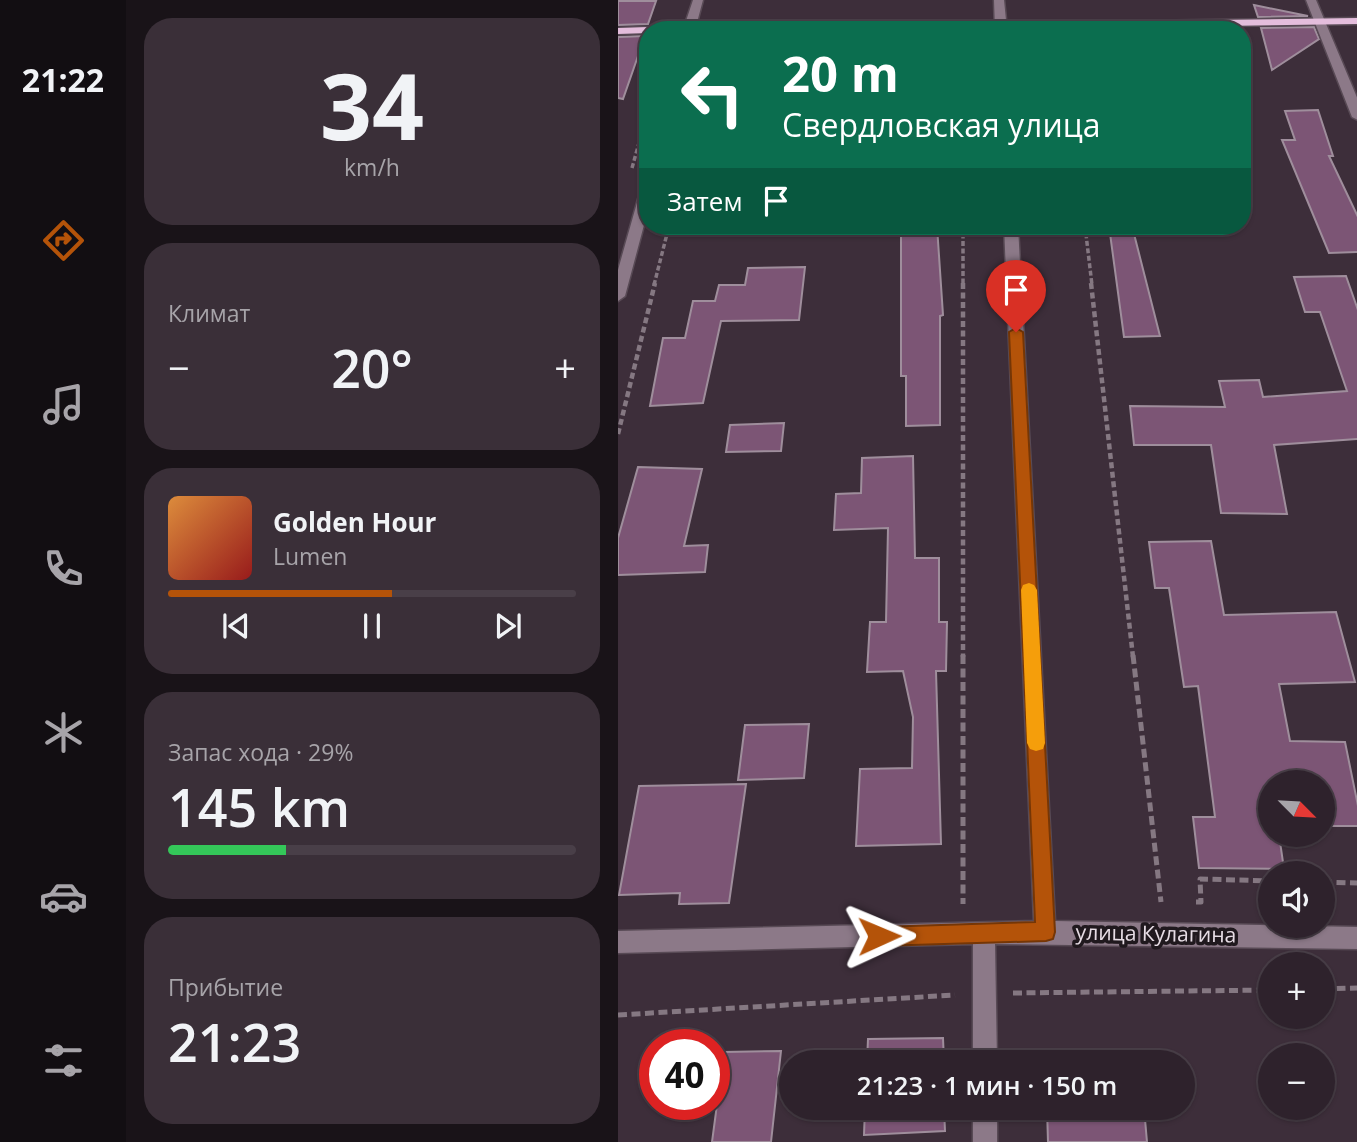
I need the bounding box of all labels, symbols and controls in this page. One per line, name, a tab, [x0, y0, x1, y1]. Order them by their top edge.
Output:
text: 20 m	[782, 40, 899, 106]
text: 34	[320, 43, 424, 167]
icon: left	[667, 49, 758, 140]
text: 21:22	[22, 58, 104, 101]
text: Свердловская улица	[782, 103, 1101, 146]
text: km/h	[344, 151, 400, 183]
icon: arrive	[757, 182, 795, 220]
text: Затем	[667, 183, 743, 219]
icon: directions	[39, 216, 88, 265]
pin	[986, 260, 1046, 332]
icon: arrive	[997, 271, 1035, 309]
text: Климат	[168, 297, 250, 329]
text: 20°	[331, 332, 413, 403]
text: −	[168, 341, 190, 393]
text: +	[554, 341, 576, 393]
icon: music	[39, 380, 88, 429]
text: Golden Hour	[273, 504, 436, 540]
text: Lumen	[273, 540, 347, 572]
icon: phone	[39, 544, 88, 593]
icon: previous	[217, 607, 255, 645]
icon: pause	[353, 607, 391, 645]
icon: next	[489, 607, 527, 645]
icon: climate	[39, 708, 88, 757]
text: Запас хода · 29%	[168, 736, 353, 768]
north arrow	[1258, 770, 1336, 847]
map controls	[1258, 770, 1335, 1120]
text: 145 km	[168, 771, 350, 842]
button: sound	[1258, 861, 1335, 938]
icon: car	[39, 872, 88, 921]
position arrow	[842, 899, 916, 973]
street label: улица Кулагина	[1076, 918, 1237, 948]
button: +	[1258, 952, 1335, 1029]
text: Прибытие	[168, 971, 283, 1003]
text: 21:23	[168, 1006, 301, 1077]
speed limit sign: 40	[639, 1029, 730, 1120]
icon: filters	[39, 1036, 88, 1085]
button: −	[1258, 1043, 1335, 1120]
text: 21:23 · 1 мин · 150 m	[857, 1067, 1117, 1103]

